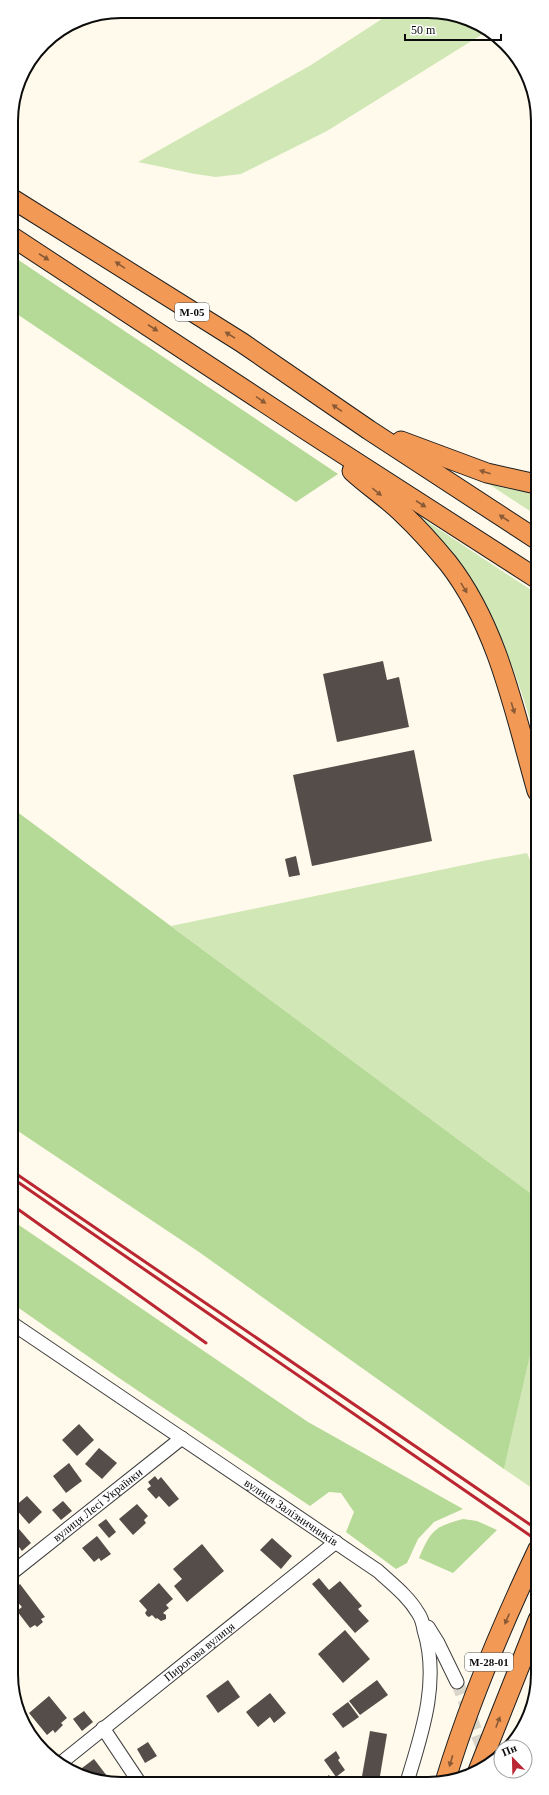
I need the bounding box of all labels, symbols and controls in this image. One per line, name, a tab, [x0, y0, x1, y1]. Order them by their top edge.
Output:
scale bar	[405, 16, 501, 42]
text: 50 m	[411, 23, 436, 37]
one-way arrow	[39, 253, 49, 261]
one-way arrow	[114, 262, 125, 269]
road number: М-05	[175, 303, 209, 321]
one-way arrow	[148, 324, 158, 332]
one-way arrow	[224, 331, 235, 339]
one-way arrow	[256, 396, 267, 403]
one-way arrow	[332, 404, 342, 412]
one-way arrow	[479, 468, 491, 474]
one-way arrow	[372, 488, 383, 497]
one-way arrow	[415, 500, 427, 507]
one-way arrow	[499, 514, 509, 522]
one-way arrow	[460, 583, 468, 593]
one-way arrow	[510, 702, 516, 714]
street label: вулиця Лесі Українки	[50, 1465, 146, 1545]
street label: вулиця Залізничників	[242, 1476, 341, 1549]
one-way arrow	[503, 1614, 509, 1626]
street label: Пирогова вулиця	[161, 1619, 238, 1684]
road number: М-28-01	[465, 1653, 513, 1671]
one-way arrow	[495, 1716, 501, 1728]
north arrow	[493, 1739, 533, 1779]
text: Пн	[500, 1741, 519, 1758]
one-way arrow	[448, 1756, 454, 1768]

